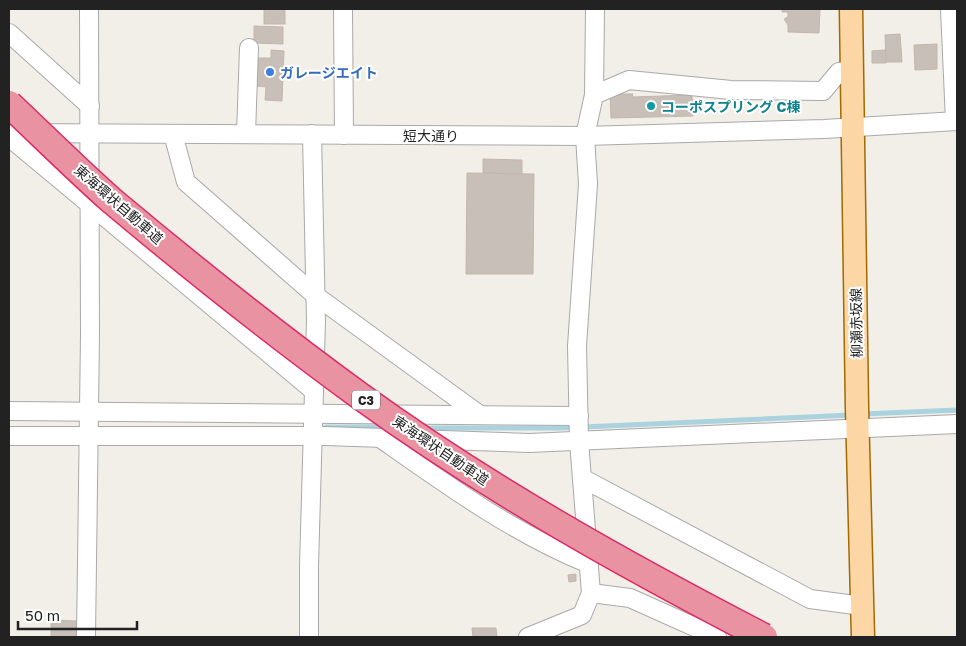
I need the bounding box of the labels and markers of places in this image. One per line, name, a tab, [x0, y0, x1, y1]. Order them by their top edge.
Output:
place label: ガレージエイト	[280, 64, 378, 81]
marker: ガレージエイト	[264, 66, 276, 78]
place label: コーポスプリング C棟	[661, 98, 800, 115]
marker: コーポスプリング C棟	[645, 100, 657, 112]

